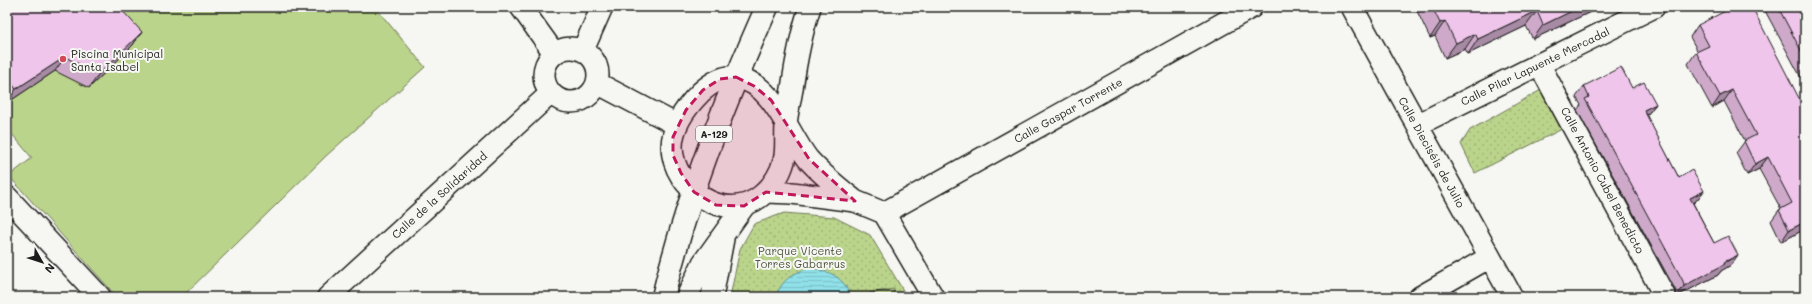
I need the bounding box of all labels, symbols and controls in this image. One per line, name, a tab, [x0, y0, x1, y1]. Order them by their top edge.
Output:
street label: Calle Pilar Lapuente Mercadal	[1458, 23, 1612, 109]
place label: Piscina Municipal Santa Isabel	[71, 46, 163, 74]
marker: Piscina Municipal Santa Isabel	[58, 54, 68, 64]
street label: Calle Gaspar Torrente	[1011, 74, 1125, 146]
street label: Calle Dieciséis de Julio	[1395, 94, 1469, 211]
street label: Calle Antonio Cubel Benedicto	[1558, 104, 1648, 256]
road number: A-129	[696, 126, 732, 142]
street label: Calle de la Solidaridad	[388, 148, 490, 242]
north arrow	[22, 242, 62, 282]
park label: Parque Vicente Torres Gabarrus	[755, 243, 845, 271]
text: N	[42, 261, 59, 277]

